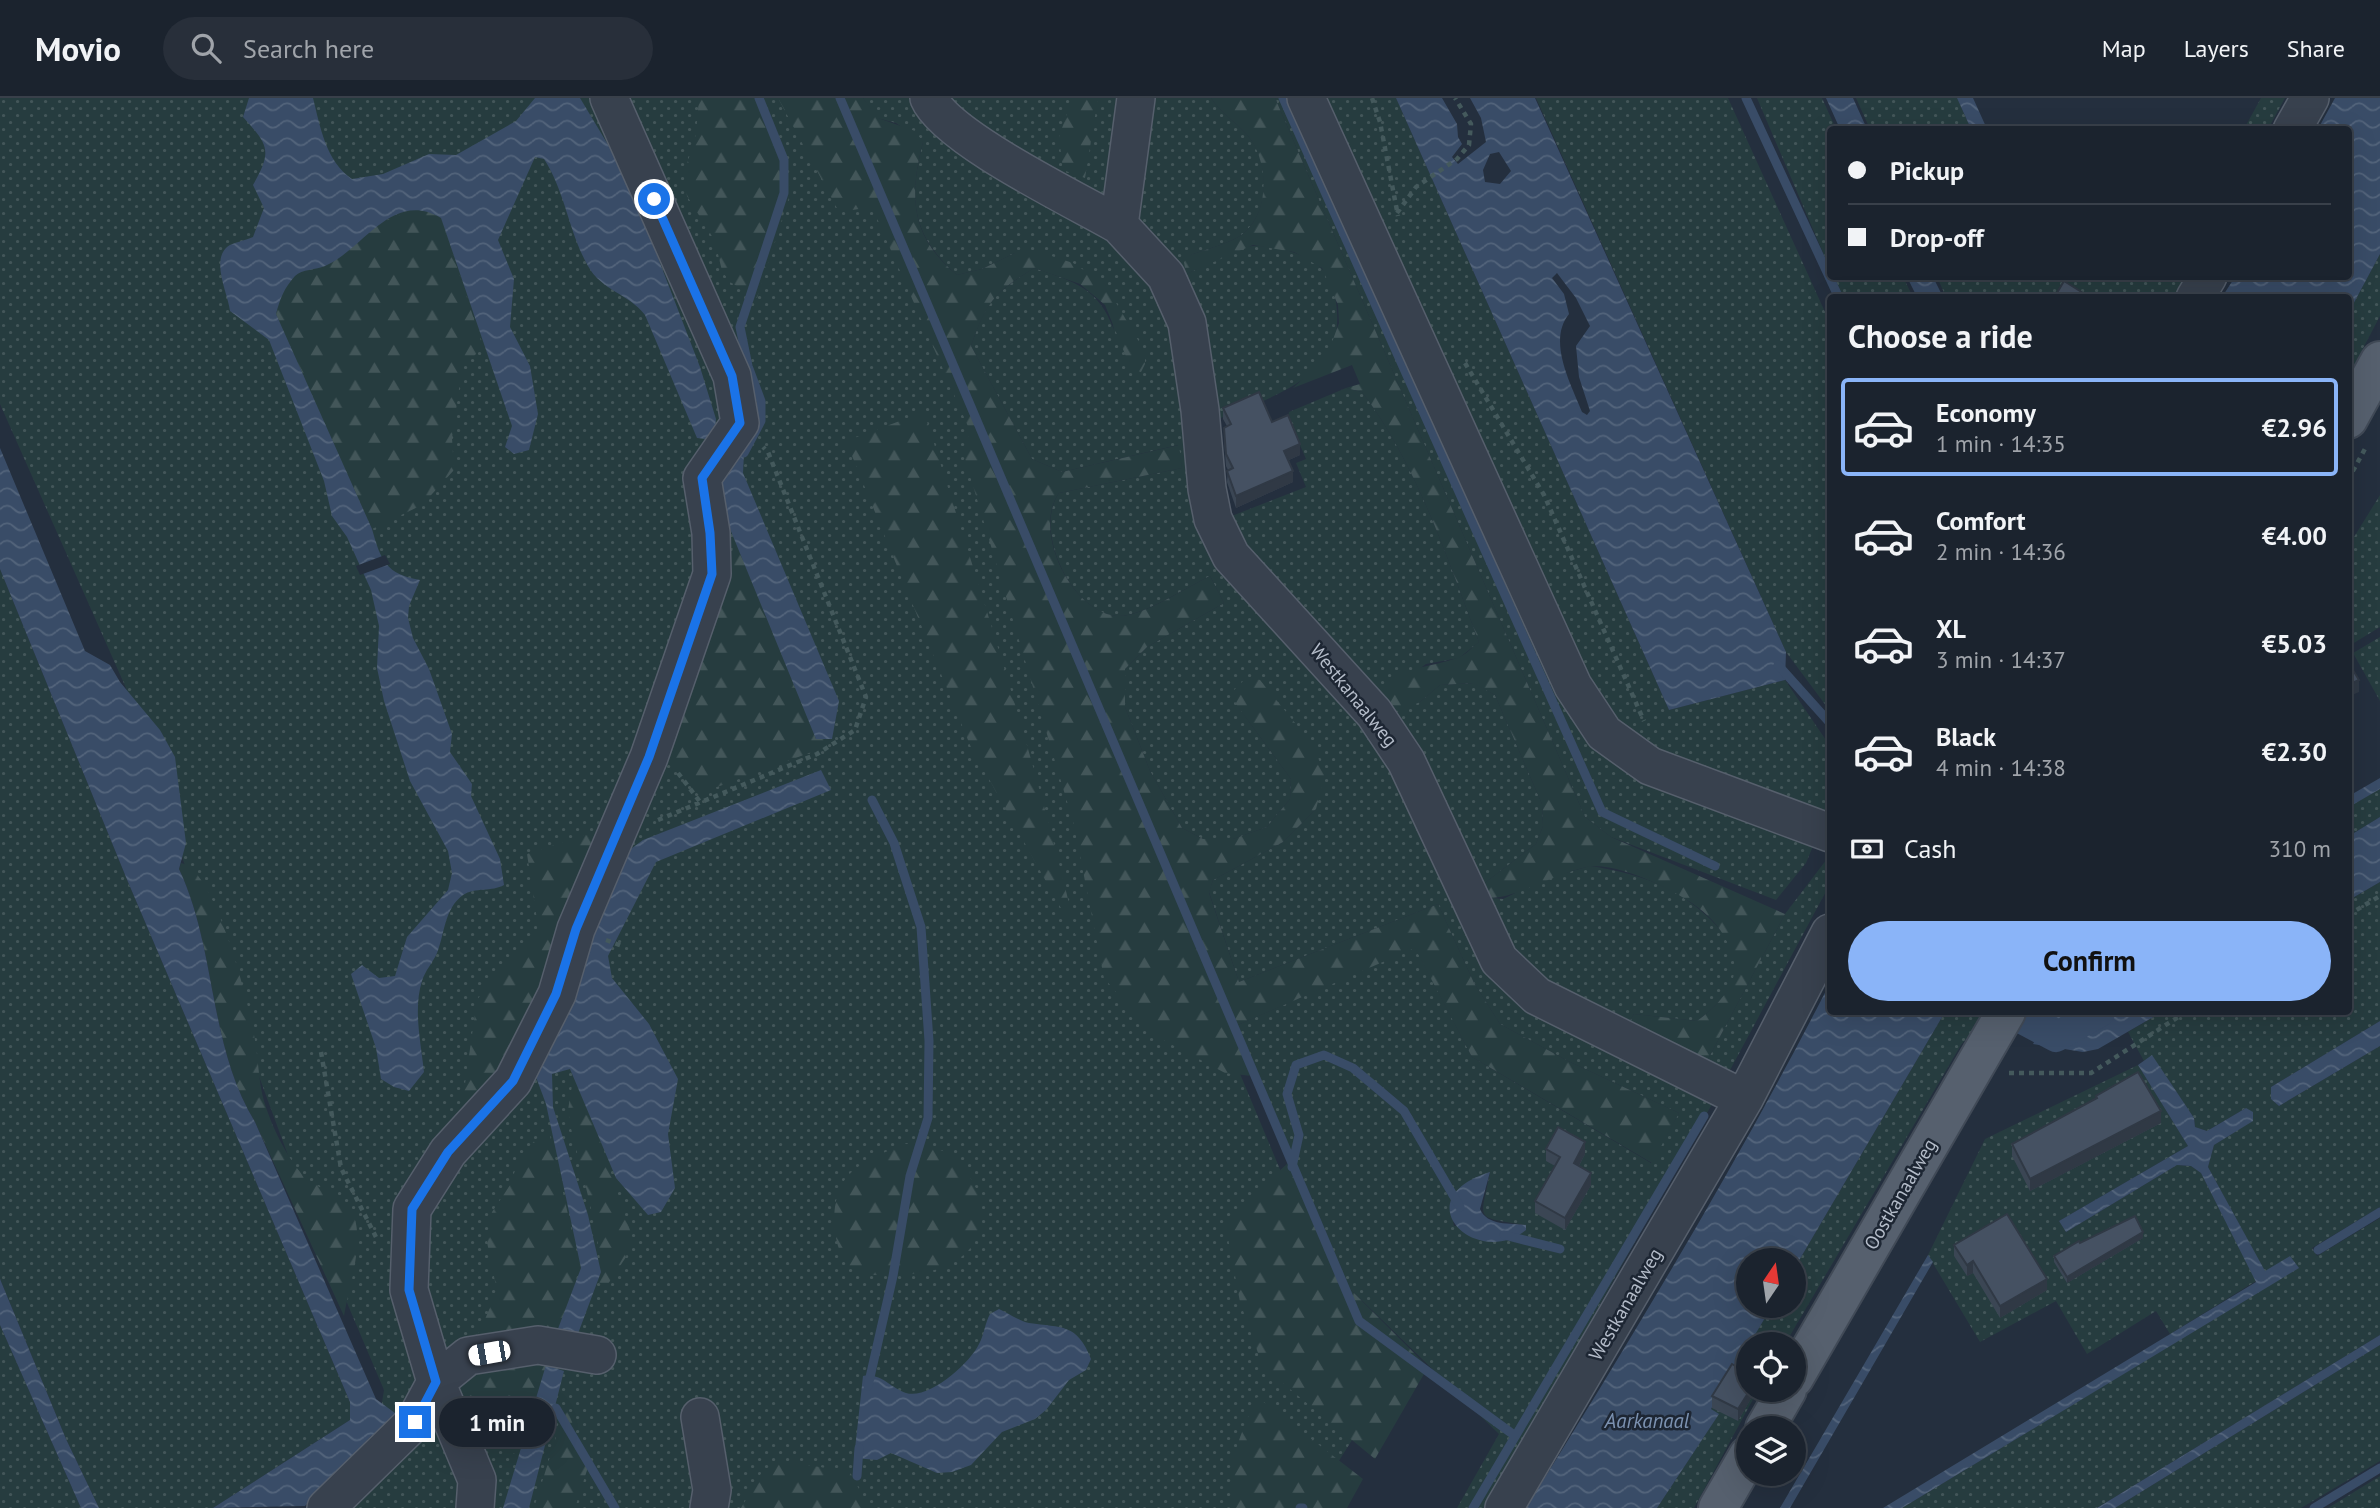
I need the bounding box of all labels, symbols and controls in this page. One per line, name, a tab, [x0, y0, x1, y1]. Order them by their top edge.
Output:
search box	[163, 17, 653, 80]
text: Movio	[35, 27, 121, 70]
icon: search	[187, 29, 225, 67]
text: Search here	[243, 32, 374, 65]
text: Map	[2102, 33, 2146, 64]
text: Layers	[2184, 33, 2249, 64]
text: Share	[2287, 33, 2345, 64]
text: Pickup	[1890, 154, 1964, 187]
route start	[638, 183, 670, 215]
text: Drop-off	[1890, 221, 1984, 254]
text: Choose a ride	[1848, 315, 2033, 357]
icon: car	[1852, 396, 1915, 459]
text: Economy	[1936, 396, 2036, 429]
text: €2.96	[2262, 411, 2327, 444]
text: 1 min · 14:35	[1936, 429, 2066, 458]
icon: car	[1852, 504, 1915, 567]
text: Comfort	[1936, 504, 2026, 537]
text: €4.00	[2262, 519, 2327, 552]
text: 2 min · 14:36	[1936, 537, 2066, 566]
icon: car	[1852, 612, 1915, 675]
text: XL	[1936, 612, 1966, 645]
text: €5.03	[2262, 627, 2327, 660]
street label: Westkanaalweg	[1305, 639, 1403, 751]
text: 3 min · 14:37	[1936, 645, 2066, 674]
icon: car	[1852, 720, 1915, 783]
text: Black	[1936, 720, 1996, 753]
text: €2.30	[2262, 735, 2327, 768]
text: 4 min · 14:38	[1936, 753, 2066, 782]
icon: cash	[1848, 830, 1886, 868]
text: Cash	[1904, 832, 1956, 865]
text: 310 m	[2269, 834, 2331, 863]
button: Confirm	[1848, 921, 2331, 1001]
street label: Oostkanaalweg	[1859, 1134, 1941, 1254]
street label: Westkanaalweg	[1583, 1244, 1667, 1364]
north arrow	[1736, 1248, 1806, 1318]
map controls	[1736, 1248, 1806, 1486]
button: locate	[1736, 1332, 1806, 1402]
car	[467, 1339, 512, 1367]
callout: 1 min	[440, 1398, 555, 1446]
route end	[399, 1406, 431, 1438]
water label: Aarkanaal	[1604, 1407, 1690, 1434]
text: 1 min	[469, 1408, 525, 1437]
button: layers	[1736, 1416, 1806, 1486]

